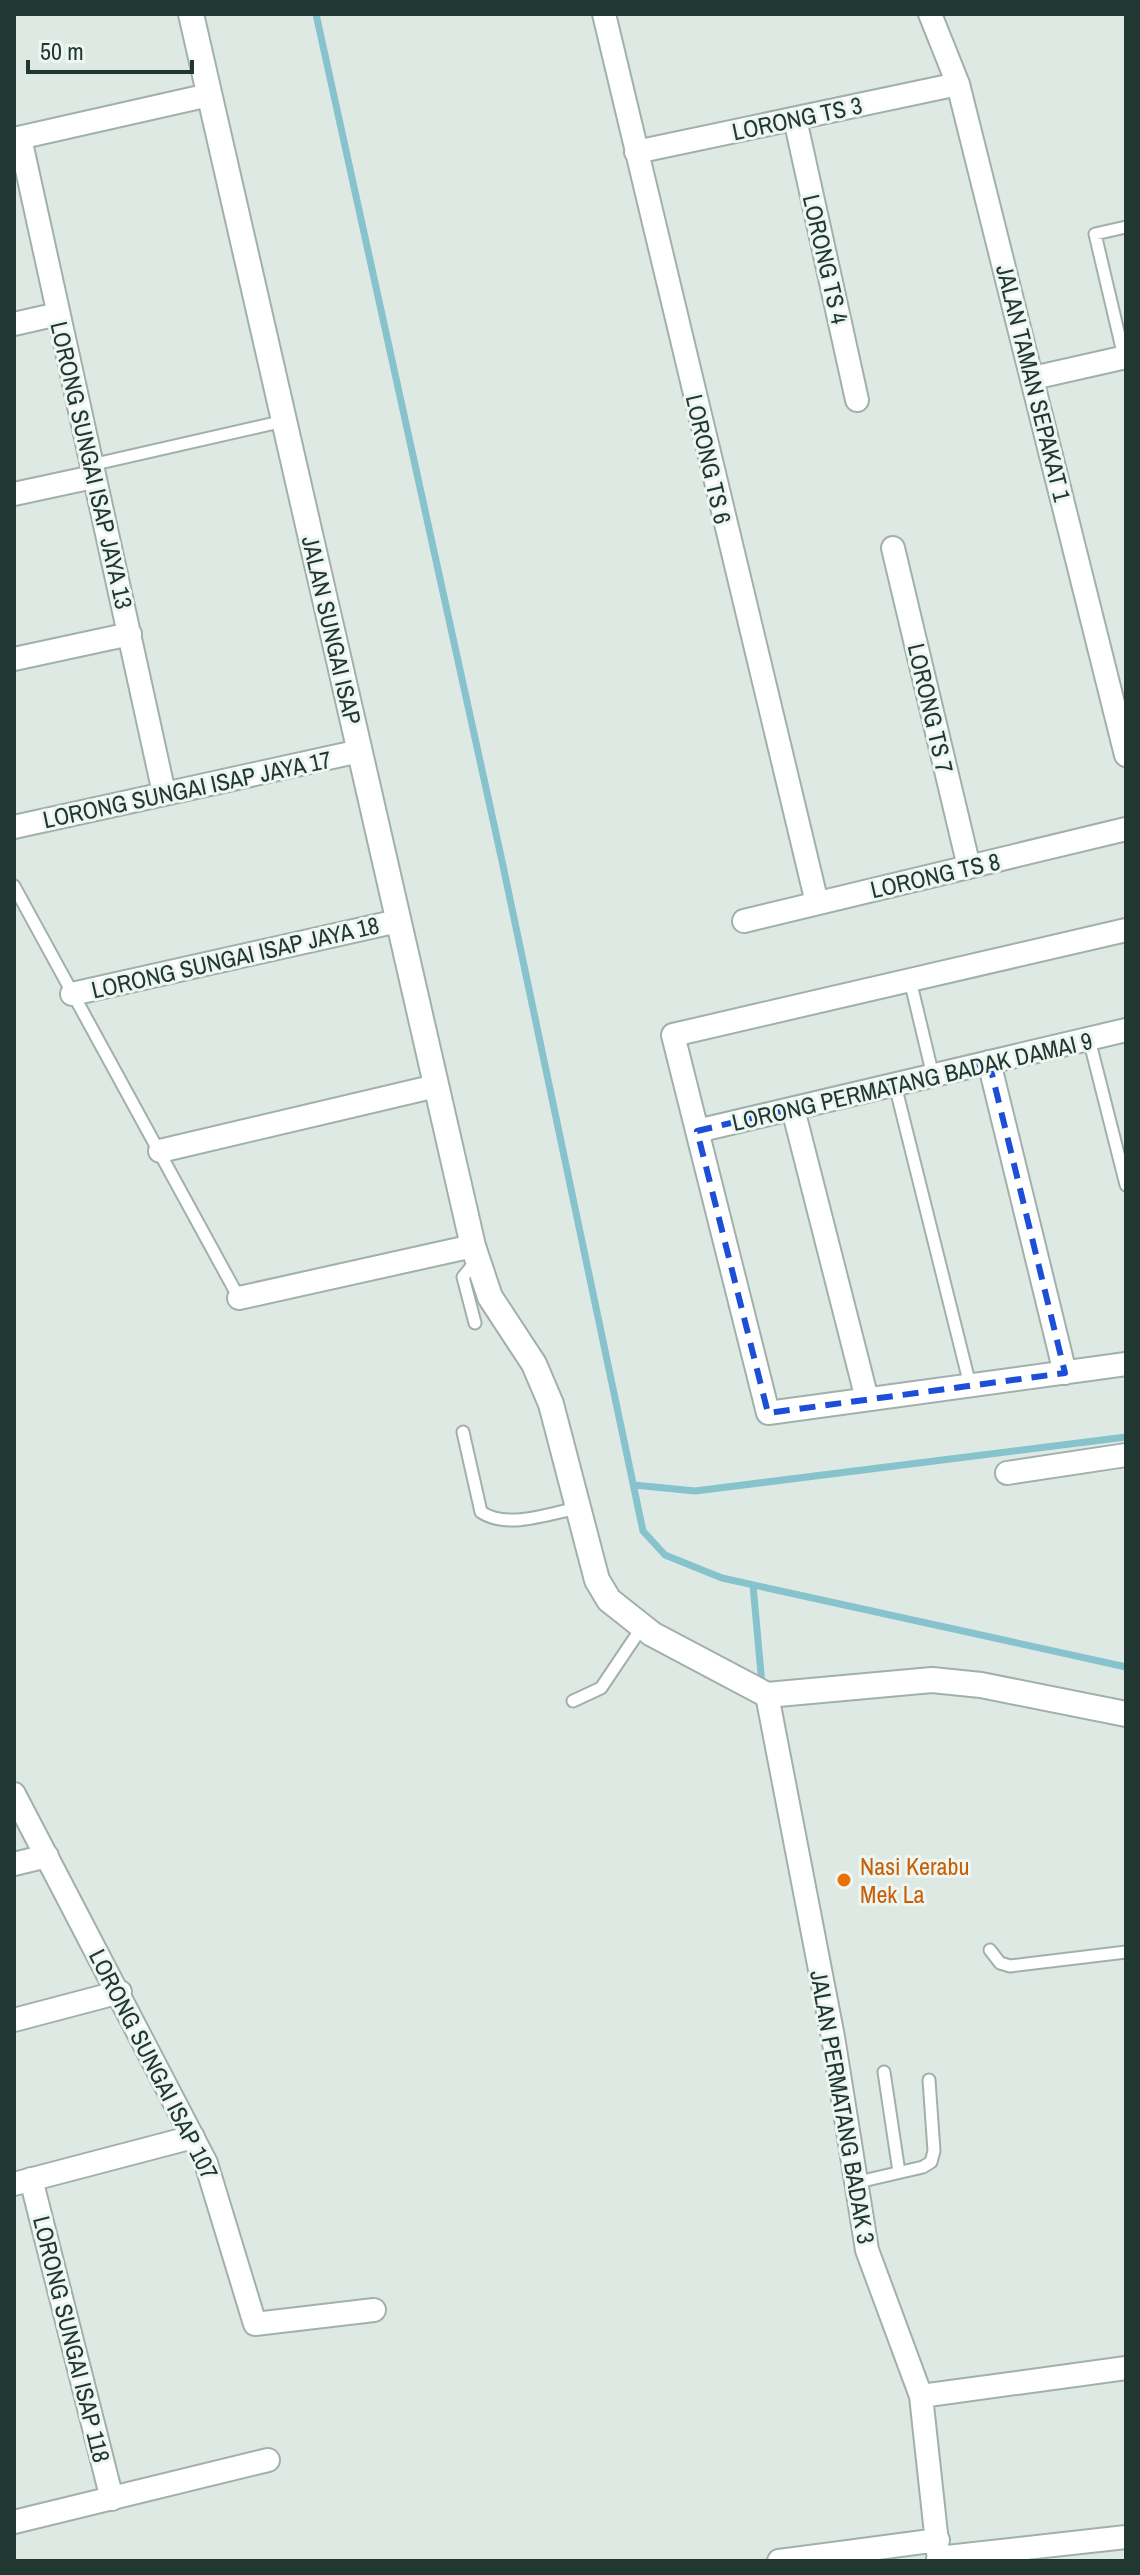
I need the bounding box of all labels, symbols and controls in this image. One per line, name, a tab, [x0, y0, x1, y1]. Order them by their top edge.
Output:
scale bar	[28, 24, 192, 74]
text: 50 m	[40, 35, 84, 67]
street label: LORONG TS 3	[729, 89, 865, 147]
street label: LORONG TS 4	[796, 191, 856, 327]
street label: JALAN TAMAN SEPAKAT 1	[989, 261, 1079, 505]
street label: LORONG SUNGAI ISAP JAYA 13	[43, 318, 141, 612]
street label: LORONG TS 6	[679, 391, 739, 527]
street label: JALAN SUNGAI ISAP	[295, 533, 369, 727]
street label: LORONG TS 7	[901, 640, 961, 776]
street label: LORONG SUNGAI ISAP JAYA 17	[40, 743, 334, 835]
street label: LORONG TS 8	[867, 845, 1003, 905]
street label: LORONG SUNGAI ISAP JAYA 18	[88, 908, 382, 1006]
street label: LORONG PERMATANG BADAK DAMAI 9	[729, 1024, 1095, 1138]
place label: Nasi Kerabu Mek La	[860, 1850, 969, 1910]
marker: Nasi Kerabu Mek La	[835, 1871, 853, 1889]
street label: LORONG SUNGAI ISAP 107	[82, 1943, 226, 2185]
street label: JALAN PERMATANG BADAK 3	[803, 1968, 883, 2246]
street label: LORONG SUNGAI ISAP 118	[26, 2212, 118, 2466]

